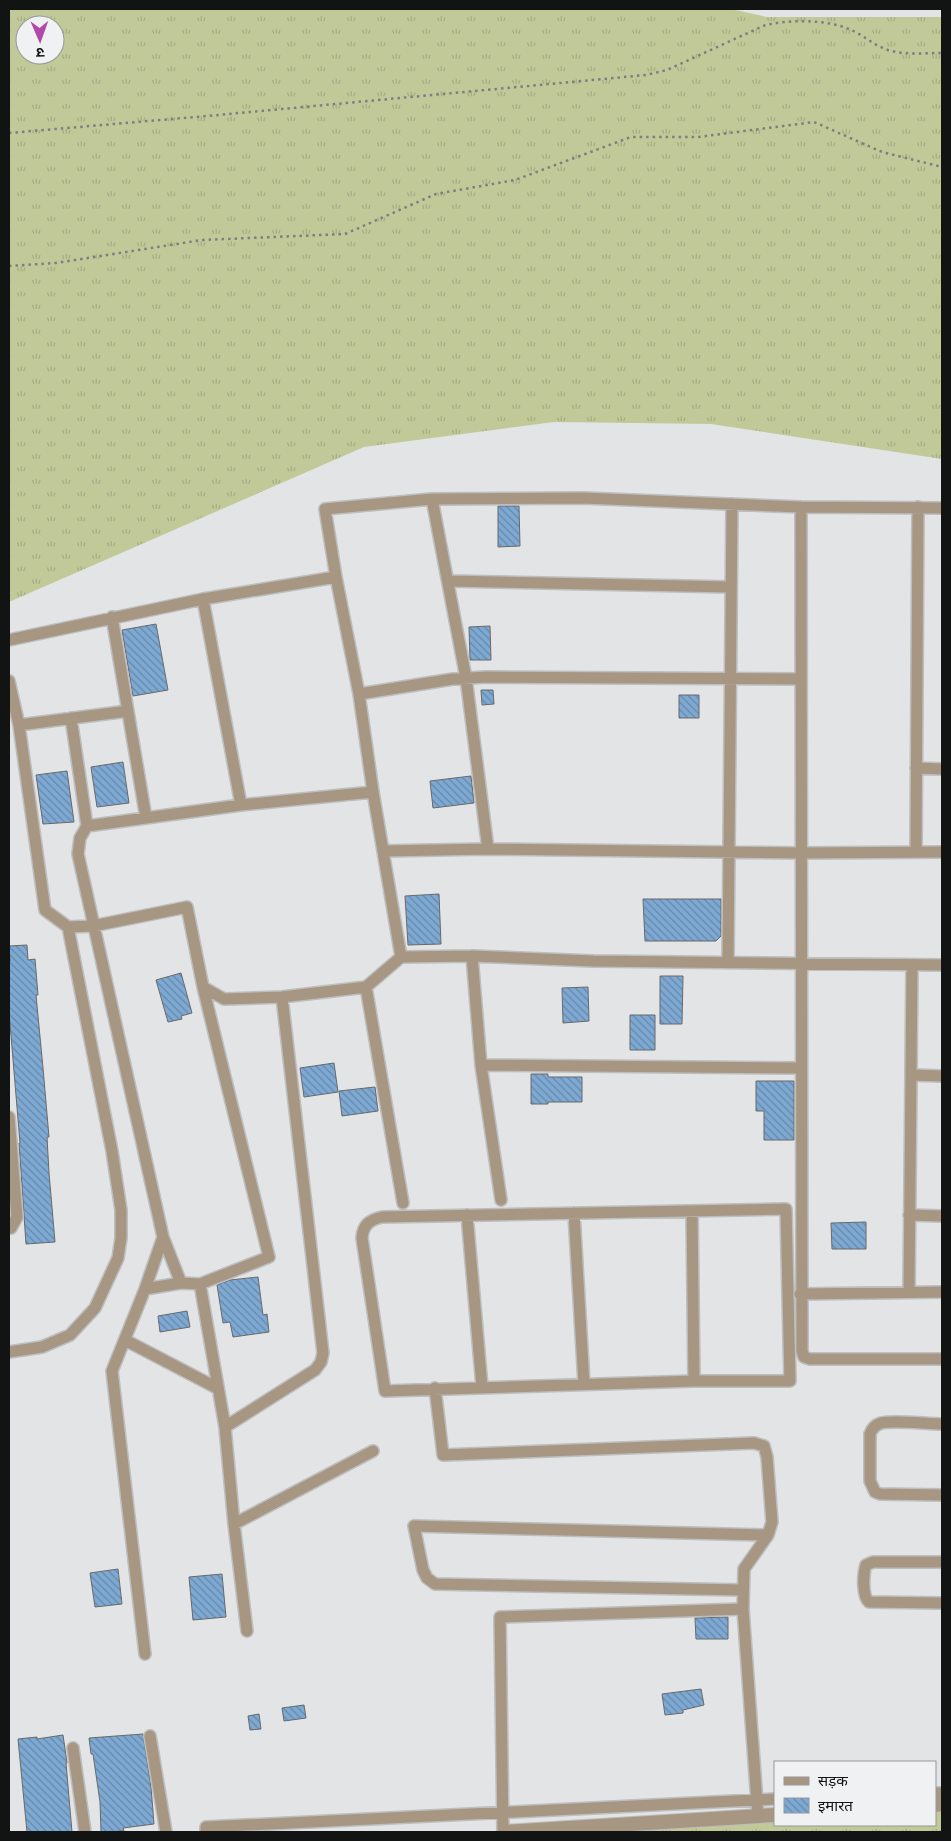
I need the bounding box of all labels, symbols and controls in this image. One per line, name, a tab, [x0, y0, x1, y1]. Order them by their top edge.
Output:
north arrow	[15, 15, 65, 65]
text: उ	[35, 44, 45, 61]
legend	[774, 1761, 936, 1826]
text: सड़क	[818, 1772, 848, 1791]
text: इमारत	[818, 1797, 853, 1816]

